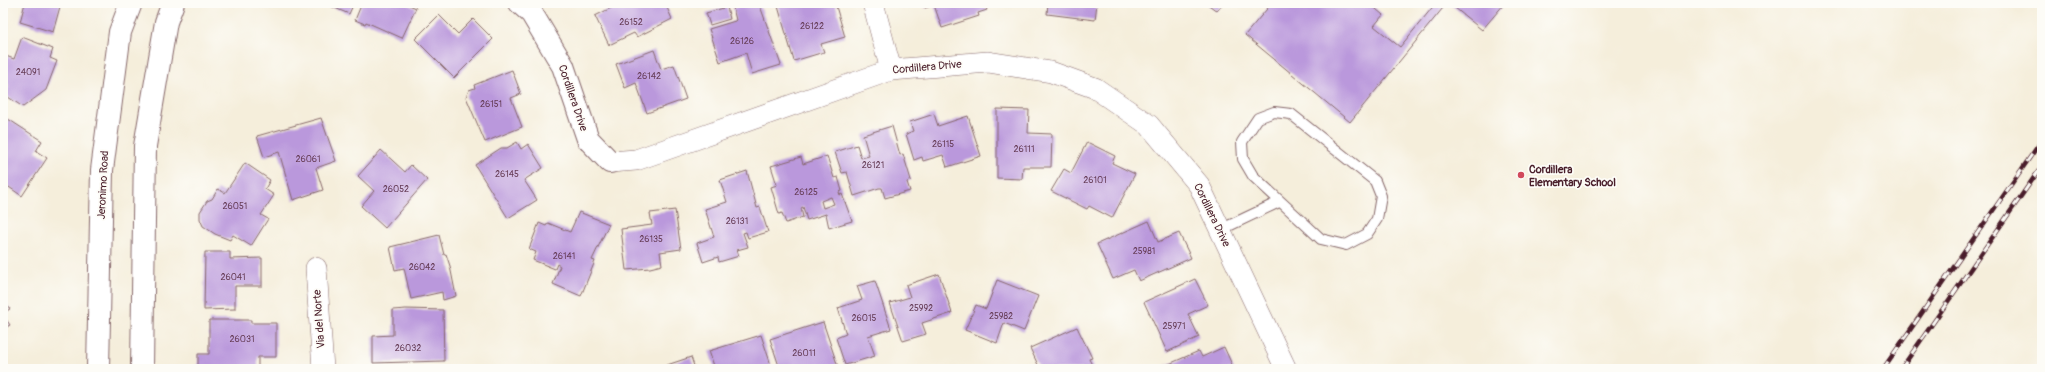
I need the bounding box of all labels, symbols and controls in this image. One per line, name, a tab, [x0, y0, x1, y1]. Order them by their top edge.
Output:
house number: 26152	[619, 17, 643, 28]
house number: 26122	[800, 21, 824, 32]
house number: 26126	[730, 36, 754, 47]
street label: Cordillera Drive	[892, 57, 963, 76]
street label: Cordillera Drive	[556, 63, 591, 133]
house number: 24091	[16, 67, 40, 78]
house number: 26142	[637, 71, 661, 82]
house number: 26151	[480, 99, 502, 110]
house number: 26115	[932, 139, 954, 150]
house number: 26111	[1014, 144, 1034, 155]
street label: Jeronimo Road	[95, 150, 111, 220]
house number: 26061	[295, 154, 321, 165]
house number: 26121	[862, 160, 884, 171]
place label: Cordillera Elementary School	[1529, 163, 1616, 189]
house number: 26145	[495, 169, 519, 180]
marker: Cordillera Elementary School	[1516, 170, 1526, 180]
house number: 26101	[1083, 175, 1107, 186]
street label: Cordillera Drive	[1191, 181, 1233, 250]
house number: 26052	[383, 184, 409, 195]
house number: 26125	[794, 187, 818, 198]
house number: 26051	[223, 201, 247, 212]
house number: 26131	[726, 216, 748, 227]
house number: 26135	[639, 234, 663, 245]
house number: 25981	[1133, 246, 1155, 257]
house number: 26141	[553, 251, 575, 262]
house number: 26042	[409, 262, 435, 273]
house number: 26041	[220, 272, 246, 283]
street label: Via del Norte	[310, 288, 328, 349]
house number: 25992	[909, 303, 933, 314]
house number: 25982	[989, 311, 1013, 322]
house number: 26015	[852, 313, 877, 324]
house number: 25971	[1163, 321, 1185, 332]
house number: 26031	[230, 334, 254, 345]
house number: 26032	[395, 343, 421, 354]
house number: 26011	[792, 348, 816, 359]

